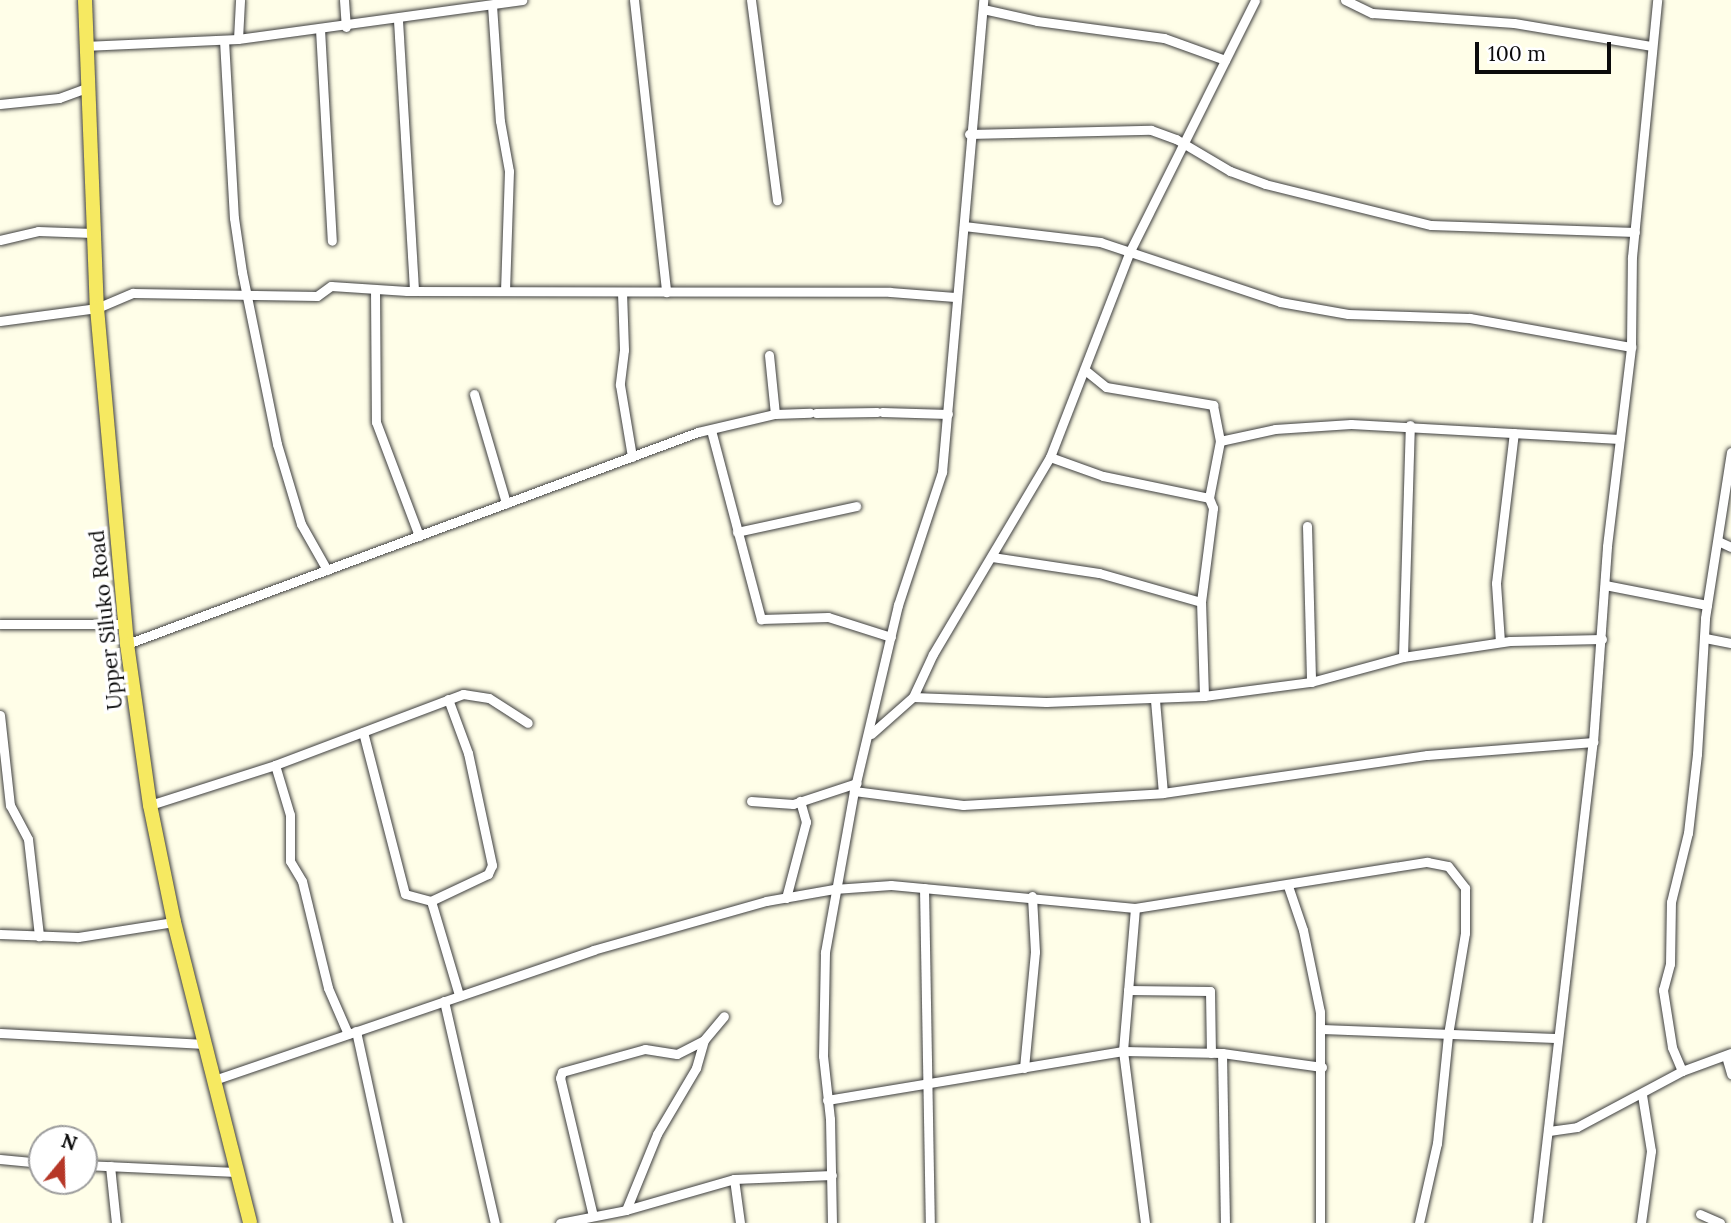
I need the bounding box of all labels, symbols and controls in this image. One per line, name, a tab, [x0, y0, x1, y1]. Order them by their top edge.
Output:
scale bar	[1479, 28, 1616, 72]
text: 100 m	[1488, 40, 1546, 67]
street label: Upper Siluko Road	[84, 529, 128, 711]
north arrow	[28, 1125, 98, 1195]
text: N	[58, 1128, 80, 1156]

